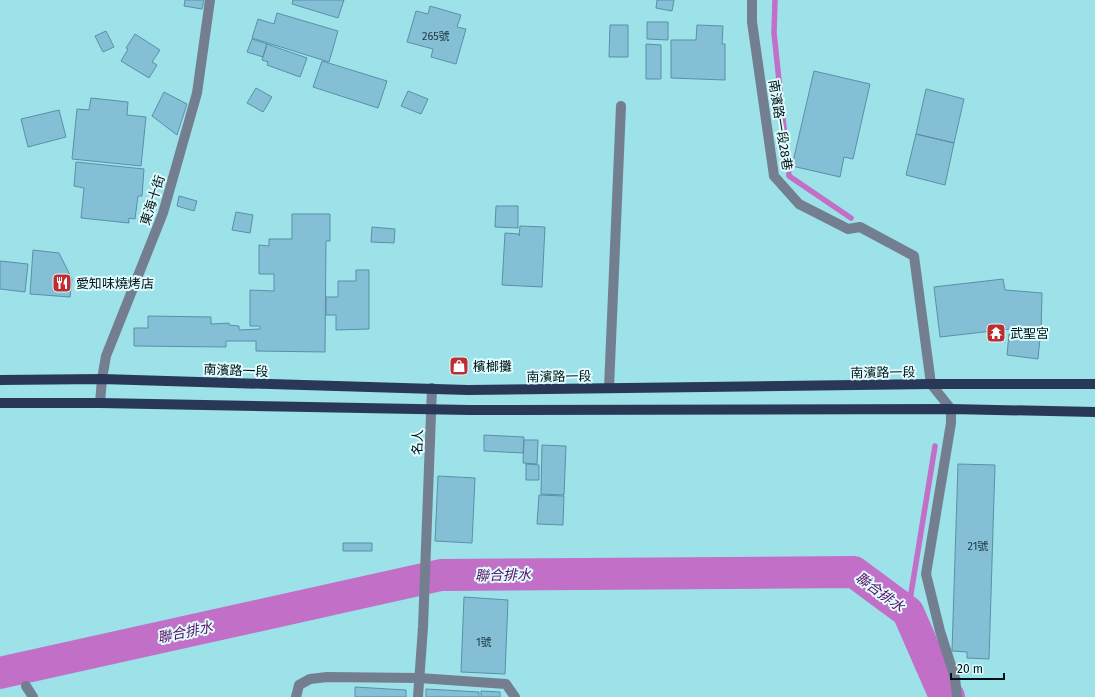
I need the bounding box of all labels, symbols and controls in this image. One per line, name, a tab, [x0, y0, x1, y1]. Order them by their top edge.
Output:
house number: 265號	[422, 30, 450, 43]
street label: 南濱路一段28巷	[766, 79, 795, 171]
street label: 東海十街	[137, 173, 168, 227]
restaurant icon: 愛知味燒烤店	[51, 272, 73, 294]
place label: 愛知味燒烤店	[76, 276, 154, 291]
temple icon: 武聖宮	[985, 322, 1007, 344]
place label: 武聖宮	[1010, 326, 1049, 341]
shop icon: 檳榔攤	[448, 355, 470, 377]
place label: 檳榔攤	[473, 359, 512, 374]
street label: 南濱路一段	[203, 362, 269, 379]
street label: 南濱路一段	[850, 364, 916, 381]
street label: 南濱路一段	[526, 368, 592, 385]
street label: 名人	[410, 429, 425, 455]
house number: 21號	[968, 540, 988, 553]
water label: 聯合排水	[475, 566, 532, 584]
water label: 聯合排水	[852, 569, 908, 616]
water label: 聯合排水	[156, 618, 215, 647]
house number: 1號	[476, 636, 492, 649]
scale bar	[951, 655, 1004, 681]
text: 20 m	[957, 662, 983, 676]

